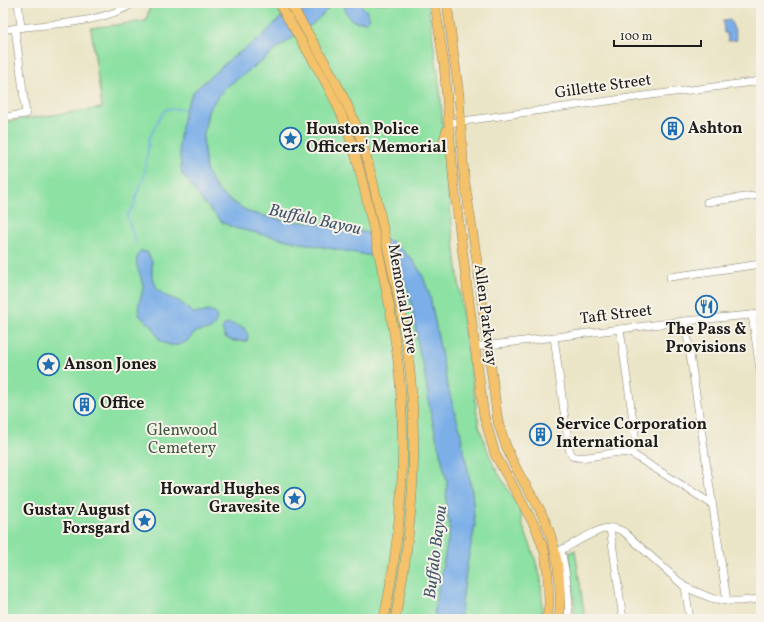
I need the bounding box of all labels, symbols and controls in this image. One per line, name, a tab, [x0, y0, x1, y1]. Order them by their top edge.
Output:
scale bar	[614, 22, 701, 48]
text: 100 m	[620, 29, 653, 45]
street label: Gillette Street	[553, 69, 653, 105]
building icon: Ashton	[660, 116, 686, 142]
place label: Ashton	[688, 118, 743, 140]
place label: Houston Police Officers' Memorial	[306, 119, 447, 159]
place icon: Houston Police Officers' Memorial	[278, 126, 304, 152]
water label: Buffalo Bayou	[267, 199, 364, 241]
street label: Memorial Drive	[381, 242, 423, 356]
street label: Allen Parkway	[468, 263, 502, 367]
restaurant icon: The Pass & Provisions	[693, 294, 719, 320]
street label: Taft Street	[579, 300, 654, 330]
place label: The Pass & Provisions	[665, 319, 747, 359]
place icon: Anson Jones	[36, 352, 62, 378]
place label: Anson Jones	[64, 354, 157, 376]
building icon: Office	[72, 391, 98, 417]
place label: Office	[100, 393, 144, 415]
place label: Service Corporation International	[556, 414, 708, 454]
park label: Glenwood Cemetery	[146, 420, 218, 460]
building icon: Service Corporation International	[528, 421, 554, 447]
place label: Howard Hughes Gravesite	[160, 479, 280, 519]
place icon: Howard Hughes Gravesite	[282, 486, 308, 512]
place label: Gustav August Forsgard	[23, 500, 130, 540]
water label: Buffalo Bayou	[419, 504, 453, 600]
place icon: Gustav August Forsgard	[132, 507, 158, 533]

